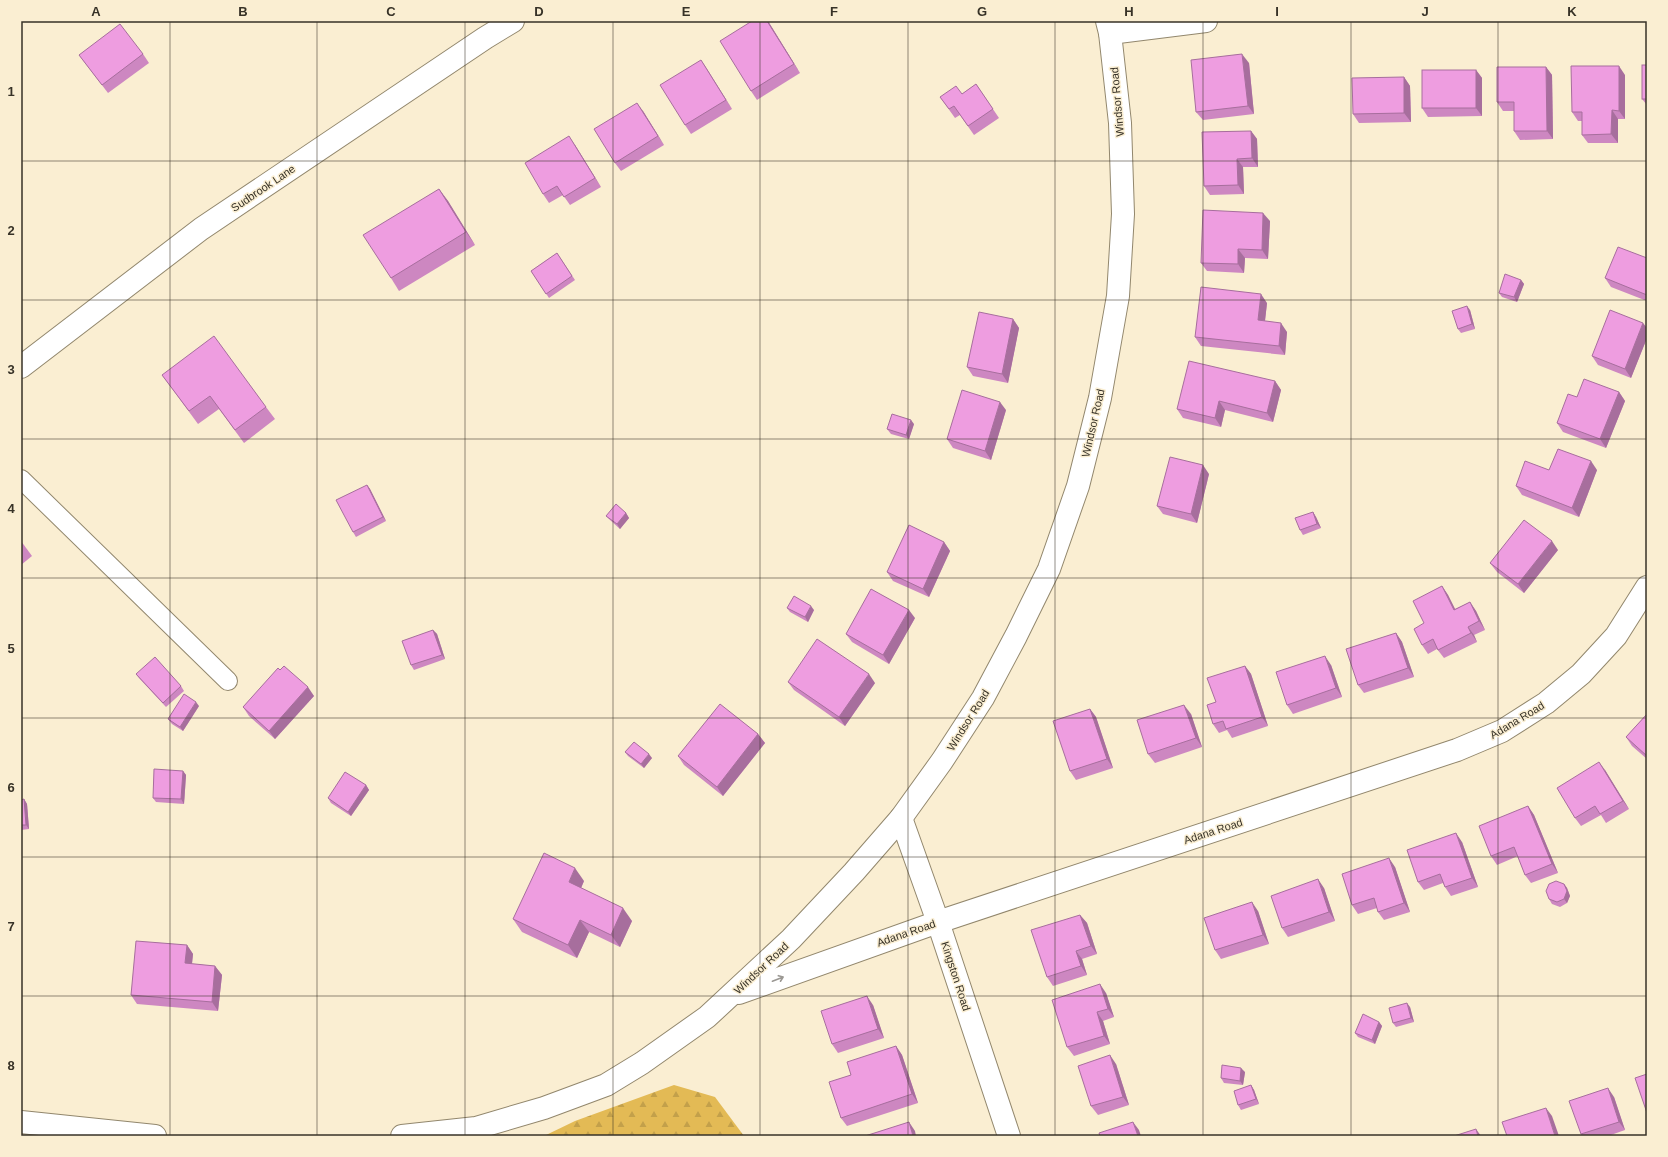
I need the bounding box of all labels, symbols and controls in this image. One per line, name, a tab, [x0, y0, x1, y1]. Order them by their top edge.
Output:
text: A	[91, 4, 101, 19]
text: B	[238, 4, 248, 19]
text: C	[386, 4, 396, 19]
text: D	[534, 4, 544, 19]
text: E	[682, 4, 691, 19]
text: F	[830, 4, 838, 19]
text: G	[977, 4, 987, 19]
text: H	[1124, 4, 1134, 19]
text: I	[1275, 4, 1279, 19]
text: J	[1421, 4, 1429, 19]
text: K	[1567, 4, 1577, 19]
street label: Windsor Road	[1108, 67, 1126, 137]
text: 1	[7, 84, 15, 99]
street label: Sudbrook Lane	[229, 162, 297, 214]
text: 2	[7, 223, 15, 238]
text: 3	[7, 362, 15, 377]
street label: Windsor Road	[1079, 388, 1107, 458]
text: 4	[7, 501, 15, 516]
text: 5	[7, 641, 15, 656]
street label: Windsor Road	[944, 687, 992, 753]
street label: Adana Road	[1488, 699, 1546, 741]
text: 6	[7, 780, 15, 795]
street label: Adana Road	[1182, 816, 1244, 846]
street label: Adana Road	[875, 917, 937, 949]
text: 7	[7, 919, 15, 934]
street label: Windsor Road	[731, 940, 791, 996]
street label: Kingston Road	[939, 940, 973, 1012]
one-way arrow	[771, 974, 783, 982]
text: 8	[7, 1058, 15, 1073]

